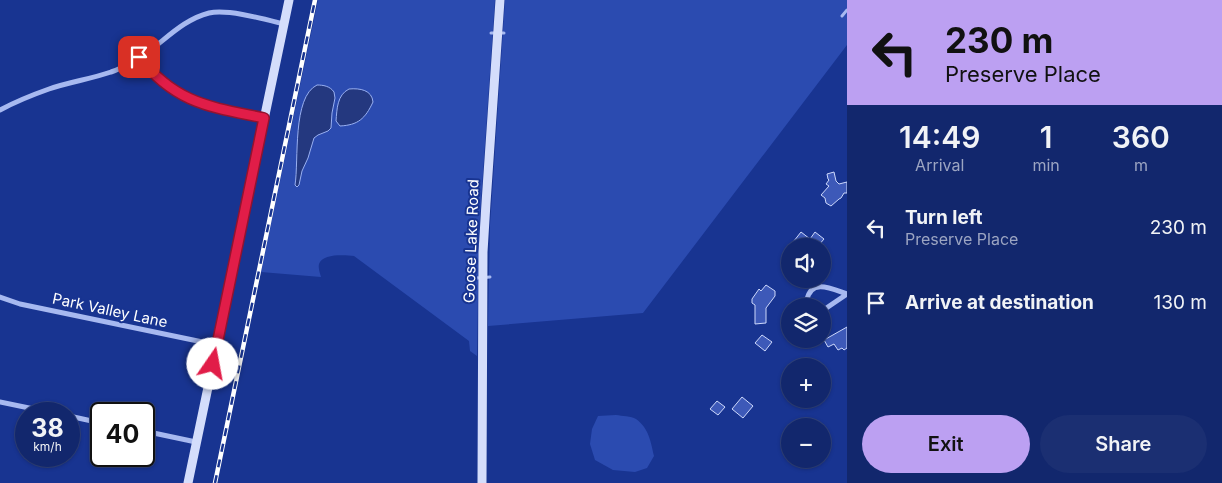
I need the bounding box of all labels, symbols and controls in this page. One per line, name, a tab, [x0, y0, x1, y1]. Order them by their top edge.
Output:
text: 230 m	[945, 19, 1053, 61]
icon: left	[862, 20, 927, 85]
pin	[118, 36, 160, 78]
icon: arrive	[125, 43, 153, 71]
text: Preserve Place	[945, 61, 1101, 87]
text: 14:49	[899, 119, 980, 155]
text: 1	[1040, 119, 1052, 155]
text: 360	[1112, 119, 1170, 155]
text: Arrival	[915, 155, 964, 175]
text: min	[1032, 155, 1060, 175]
text: m	[1134, 155, 1148, 175]
street label: Goose Lake Road	[459, 179, 483, 303]
text: Turn left	[905, 206, 983, 229]
icon: left	[862, 214, 890, 242]
text: 230 m	[1150, 216, 1207, 239]
text: Preserve Place	[905, 229, 1018, 249]
map controls	[781, 238, 831, 468]
button: sound	[781, 238, 831, 288]
street label: Park Valley Lane	[51, 289, 169, 331]
icon: arrive	[862, 289, 890, 317]
text: Arrive at destination	[905, 291, 1094, 314]
text: 130 m	[1154, 291, 1207, 314]
button: layers	[781, 298, 831, 348]
position arrow	[186, 337, 238, 389]
button: +	[781, 358, 831, 408]
speed limit sign: 40	[90, 402, 155, 467]
text: 38	[31, 413, 64, 443]
button: Exit	[862, 415, 1030, 473]
button: Share	[1040, 415, 1207, 473]
button: −	[781, 418, 831, 468]
text: km/h	[33, 439, 62, 454]

